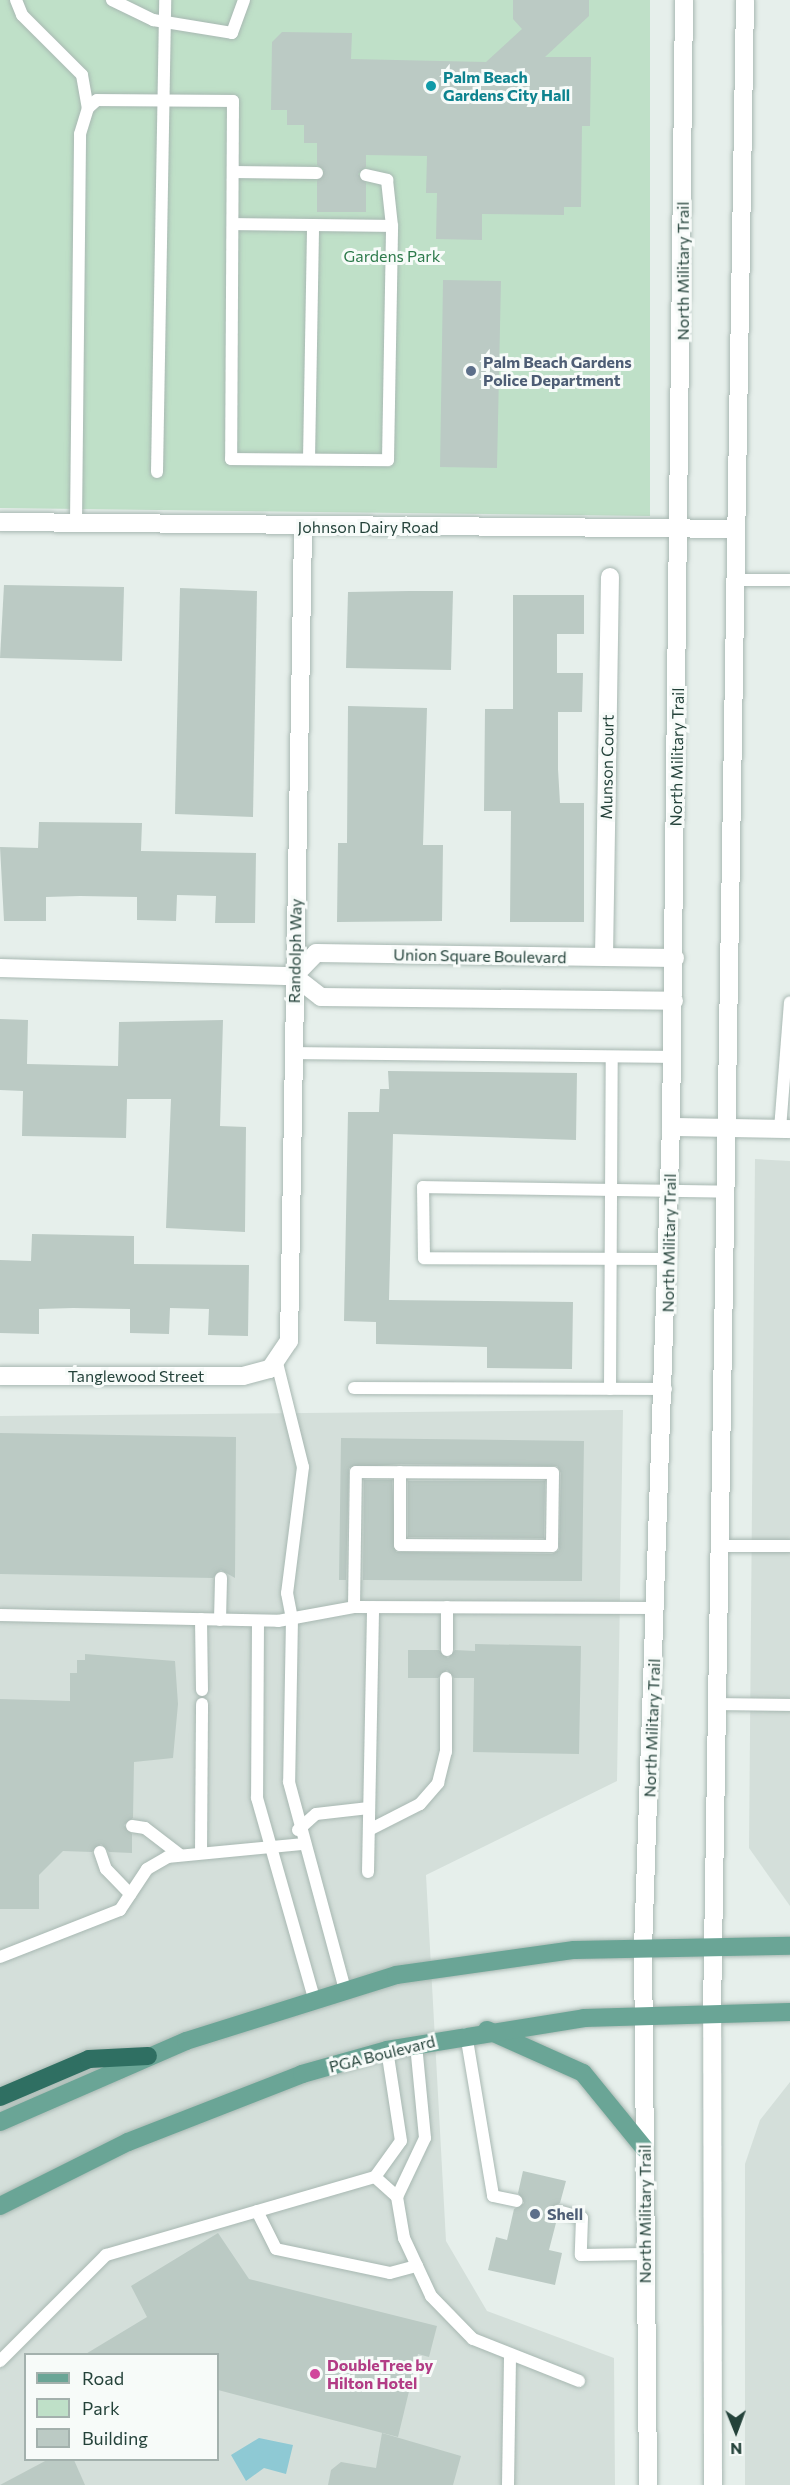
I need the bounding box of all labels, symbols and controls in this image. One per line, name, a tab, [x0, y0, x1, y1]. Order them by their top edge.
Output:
place label: Palm Beach Gardens City Hall	[443, 67, 570, 105]
marker: Palm Beach Gardens City Hall	[424, 79, 438, 93]
street label: North Military Trail	[673, 202, 693, 340]
park label: Gardens Park	[344, 246, 440, 266]
place label: Palm Beach Gardens Police Department	[483, 352, 632, 390]
marker: Palm Beach Gardens Police Department	[464, 364, 478, 378]
street label: Johnson Dairy Road	[298, 517, 438, 537]
street label: North Military Trail	[666, 687, 688, 827]
street label: Munson Court	[596, 714, 618, 820]
street label: Randolph Way	[284, 898, 306, 1004]
street label: Union Square Boulevard	[393, 945, 567, 967]
street label: North Military Trail	[658, 1173, 680, 1313]
street label: Tanglewood Street	[68, 1366, 204, 1386]
street label: North Military Trail	[640, 1658, 664, 1798]
street label: PGA Boulevard	[327, 2032, 437, 2076]
street label: North Military Trail	[635, 2145, 655, 2283]
place label: Shell	[547, 2204, 583, 2224]
marker: Shell	[528, 2207, 542, 2221]
legend	[24, 2353, 219, 2461]
place label: DoubleTree by Hilton Hotel	[327, 2355, 433, 2393]
text: Road	[82, 2367, 124, 2389]
marker: DoubleTree by Hilton Hotel	[308, 2367, 322, 2381]
text: Park	[82, 2397, 120, 2419]
north arrow	[706, 2401, 766, 2461]
text: Building	[82, 2427, 148, 2449]
text: N	[730, 2440, 742, 2459]

